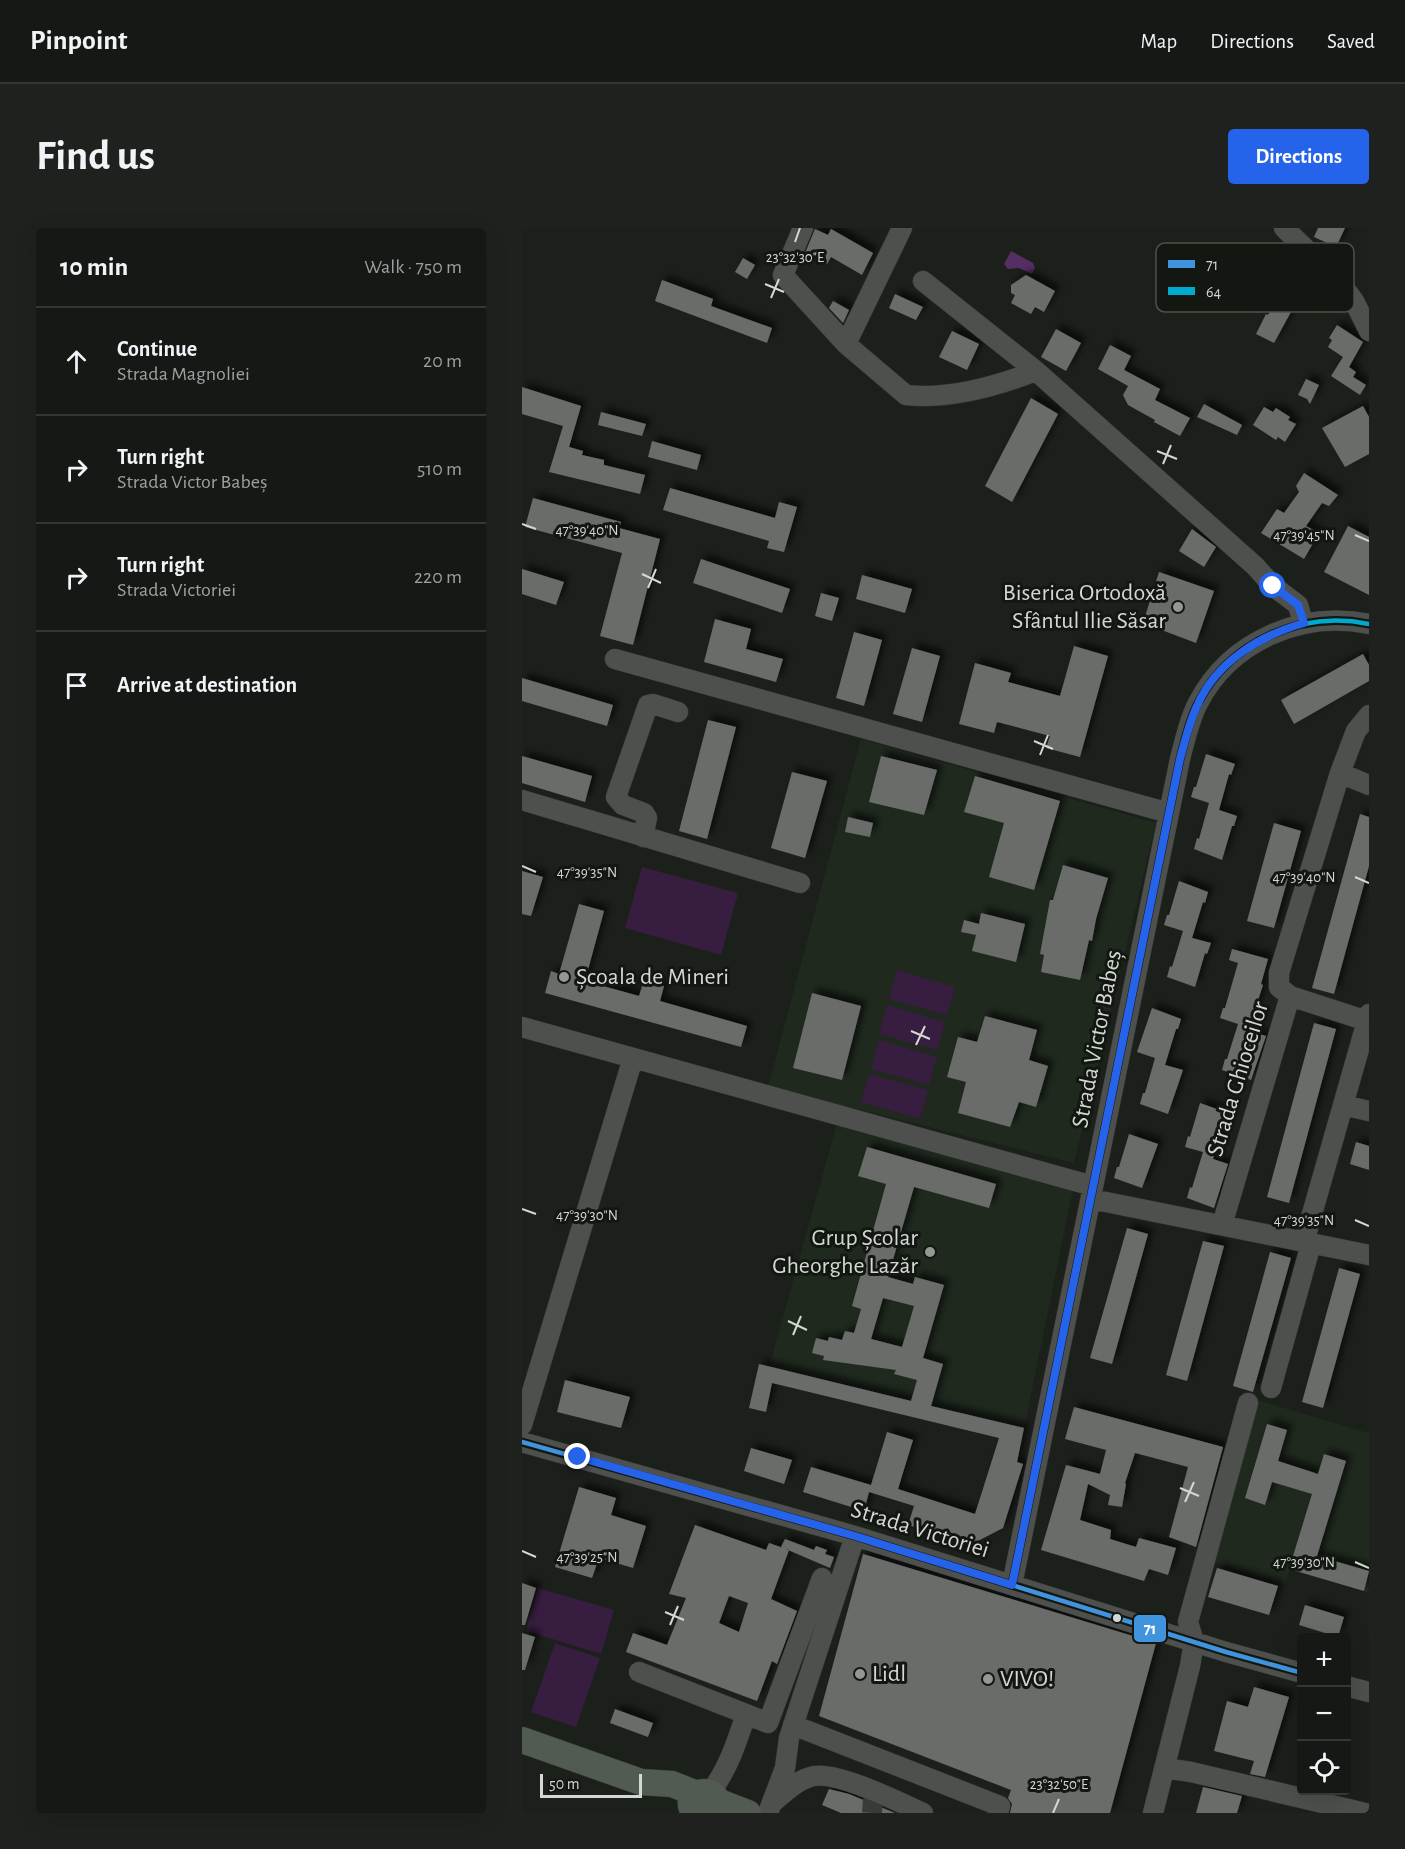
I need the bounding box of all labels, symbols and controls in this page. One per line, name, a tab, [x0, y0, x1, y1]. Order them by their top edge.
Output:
text: Pinpoint	[30, 27, 128, 55]
text: Map	[1141, 31, 1177, 52]
text: Directions	[1210, 31, 1294, 52]
text: Saved	[1327, 31, 1375, 52]
button: Directions	[1228, 129, 1369, 184]
text: Find us	[36, 135, 155, 177]
legend	[1156, 243, 1354, 312]
text: 23°32'30"E	[766, 250, 824, 265]
text: 10 min	[60, 254, 128, 280]
text: Walk · 750 m	[364, 257, 462, 277]
text: 71	[1206, 257, 1218, 273]
text: 64	[1206, 284, 1222, 300]
text: Continue	[117, 338, 197, 360]
icon: ahead	[60, 345, 93, 378]
text: 20 m	[423, 351, 462, 371]
text: Strada Magnoliei	[117, 364, 250, 384]
text: Turn right	[117, 446, 204, 468]
icon: right	[60, 453, 93, 486]
text: 510 m	[417, 459, 462, 479]
text: Strada Victor Babeș	[117, 472, 267, 492]
text: 47°39'40"N	[555, 523, 619, 538]
text: 47°39'45"N	[1273, 528, 1335, 543]
text: Turn right	[117, 554, 204, 576]
icon: right	[60, 561, 93, 594]
text: 220 m	[414, 567, 462, 587]
route start	[1259, 572, 1285, 598]
text: Strada Victoriei	[117, 580, 236, 600]
place label: Biserica Ortodoxă Sfântul Ilie Săsar	[1003, 581, 1166, 633]
marker: Biserica Ortodoxă Sfântul Ilie Săsar	[1171, 600, 1185, 614]
icon: arrive	[60, 669, 93, 702]
text: Arrive at destination	[117, 674, 297, 696]
text: 47°39'35"N	[557, 865, 617, 880]
text: 47°39'40"N	[1272, 870, 1336, 885]
street label: Strada Victor Babeș	[1068, 948, 1127, 1130]
place label: Școala de Mineri	[576, 965, 729, 990]
marker: Școala de Mineri	[557, 970, 571, 984]
street label: Strada Ghioceilor	[1203, 998, 1273, 1159]
text: 47°39'30"N	[556, 1208, 618, 1223]
text: 47°39'35"N	[1274, 1213, 1334, 1228]
place label: Grup Școlar Gheorghe Lazăr	[772, 1226, 918, 1278]
marker: Grup Școlar Gheorghe Lazăr	[923, 1245, 937, 1259]
route end	[564, 1443, 590, 1469]
street label: Strada Victoriei	[848, 1498, 992, 1562]
text: 47°39'25"N	[556, 1550, 618, 1565]
text: 47°39'30"N	[1273, 1555, 1335, 1570]
unlabelled marker	[1111, 1612, 1123, 1624]
line badge: 71	[1133, 1614, 1167, 1643]
text: 71	[1144, 1621, 1156, 1637]
map controls	[1297, 1633, 1351, 1795]
button: +	[1297, 1633, 1351, 1687]
place label: Lidl	[872, 1662, 906, 1686]
marker: Lidl	[853, 1667, 867, 1681]
place label: VIVO!	[1000, 1667, 1054, 1691]
marker: VIVO!	[981, 1672, 995, 1686]
button: −	[1297, 1687, 1351, 1741]
button: locate	[1297, 1741, 1351, 1795]
scale bar	[540, 1771, 642, 1798]
text: 50 m	[549, 1776, 580, 1792]
text: 23°32'50"E	[1030, 1777, 1088, 1792]

